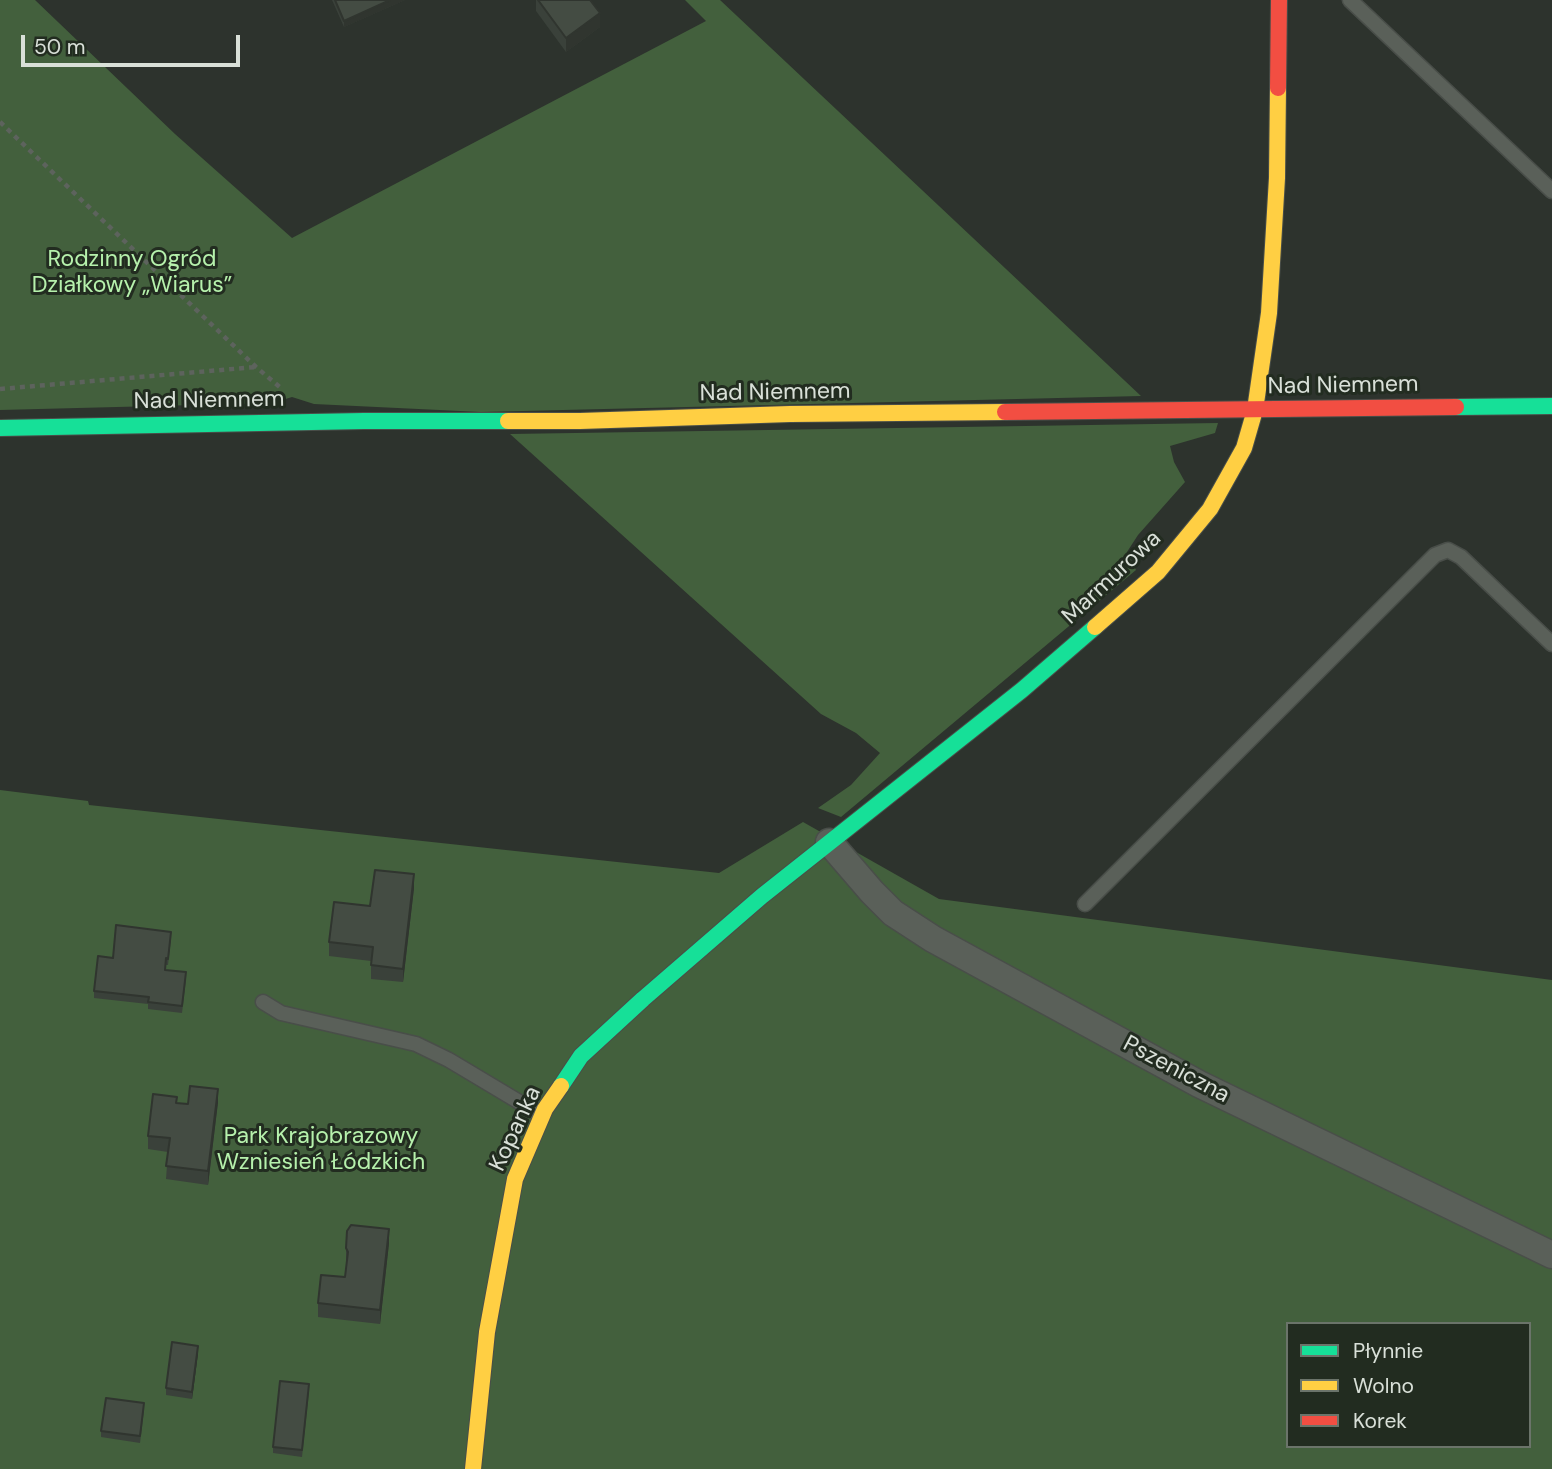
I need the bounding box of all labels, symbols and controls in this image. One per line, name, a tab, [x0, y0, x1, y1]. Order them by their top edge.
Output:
scale bar	[24, 21, 243, 65]
text: 50 m	[34, 33, 85, 61]
park label: Rodzinny Ogród Działkowy „Wiarus”	[32, 246, 232, 300]
street label: Nad Niemnem	[1267, 371, 1419, 401]
street label: Nad Niemnem	[699, 378, 851, 408]
street label: Nad Niemnem	[133, 386, 285, 416]
street label: Marmurowa	[1057, 525, 1167, 631]
street label: Pszeniczna	[1118, 1030, 1234, 1110]
street label: Kopanka	[484, 1082, 548, 1176]
park label: Park Krajobrazowy Wzniesień Łódzkich	[217, 1123, 425, 1177]
legend	[1286, 1322, 1531, 1448]
text: Płynnie	[1353, 1337, 1423, 1365]
text: Wolno	[1353, 1372, 1414, 1400]
text: Korek	[1353, 1407, 1407, 1435]

